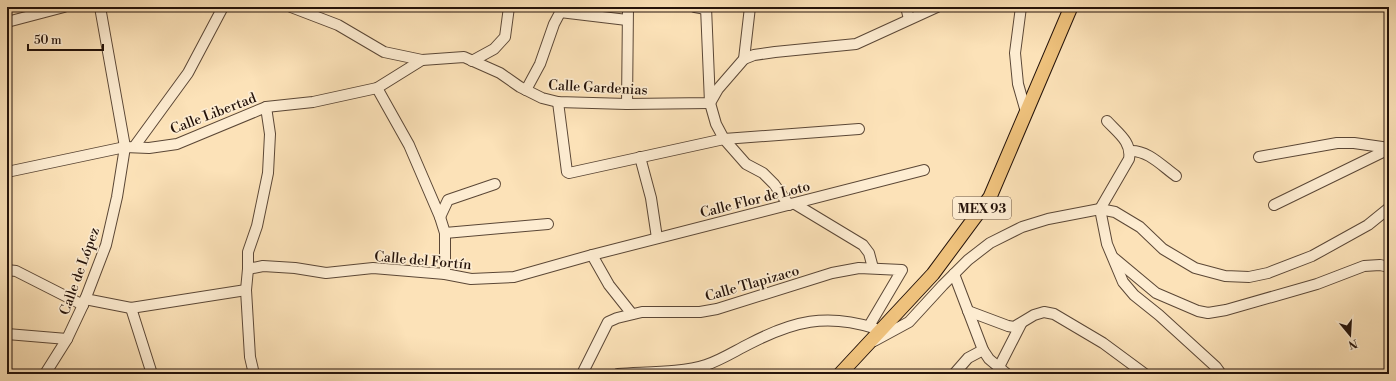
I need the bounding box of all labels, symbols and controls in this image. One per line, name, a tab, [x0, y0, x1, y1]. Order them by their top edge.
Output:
scale bar	[28, 26, 103, 52]
text: 50 m	[34, 33, 62, 48]
street label: Calle Gardenias	[548, 76, 648, 100]
street label: Calle Libertad	[168, 89, 259, 139]
street label: Calle Flor de Loto	[698, 178, 812, 222]
road number: MEX 93	[953, 197, 1011, 219]
street label: Calle de López	[56, 225, 104, 318]
street label: Calle del Fortín	[374, 248, 473, 274]
street label: Calle Tlapizaco	[703, 262, 802, 306]
north arrow	[1330, 315, 1370, 355]
text: N	[1346, 336, 1359, 352]

